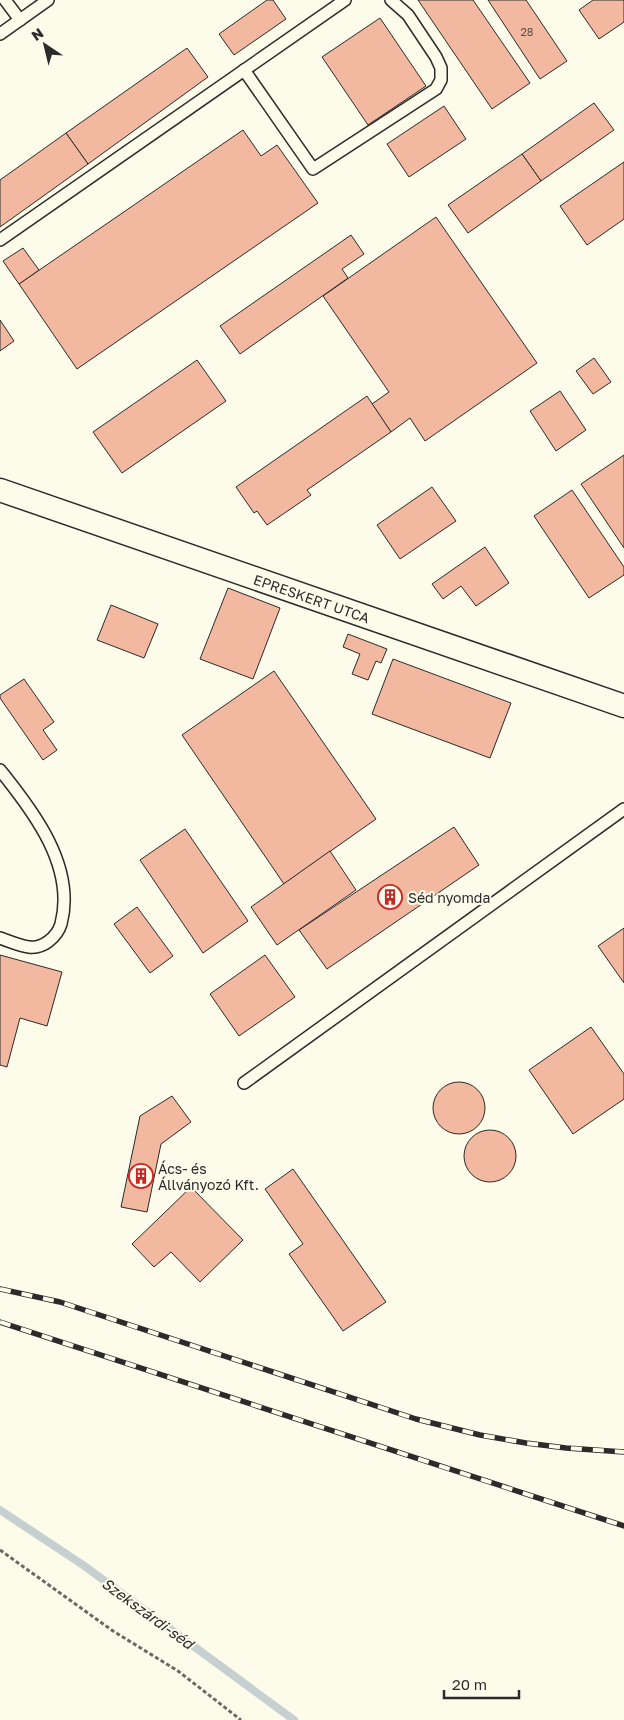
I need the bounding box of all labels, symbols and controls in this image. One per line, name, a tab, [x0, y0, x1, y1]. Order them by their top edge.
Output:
north arrow	[20, 20, 70, 70]
text: N	[28, 24, 46, 44]
house number: 28	[520, 25, 534, 38]
street label: EPRESKERT UTCA	[251, 570, 373, 626]
building icon: Séd nyomda	[377, 884, 403, 910]
place label: Séd nyomda	[408, 889, 490, 906]
place label: Ács- és Állványozó Kft.	[158, 1160, 259, 1193]
building icon: Ács- és Állványozó Kft.	[128, 1163, 154, 1189]
water label: Szekszárdi-séd	[99, 1574, 199, 1653]
scale bar	[444, 1668, 519, 1700]
text: 20 m	[452, 1675, 487, 1693]

